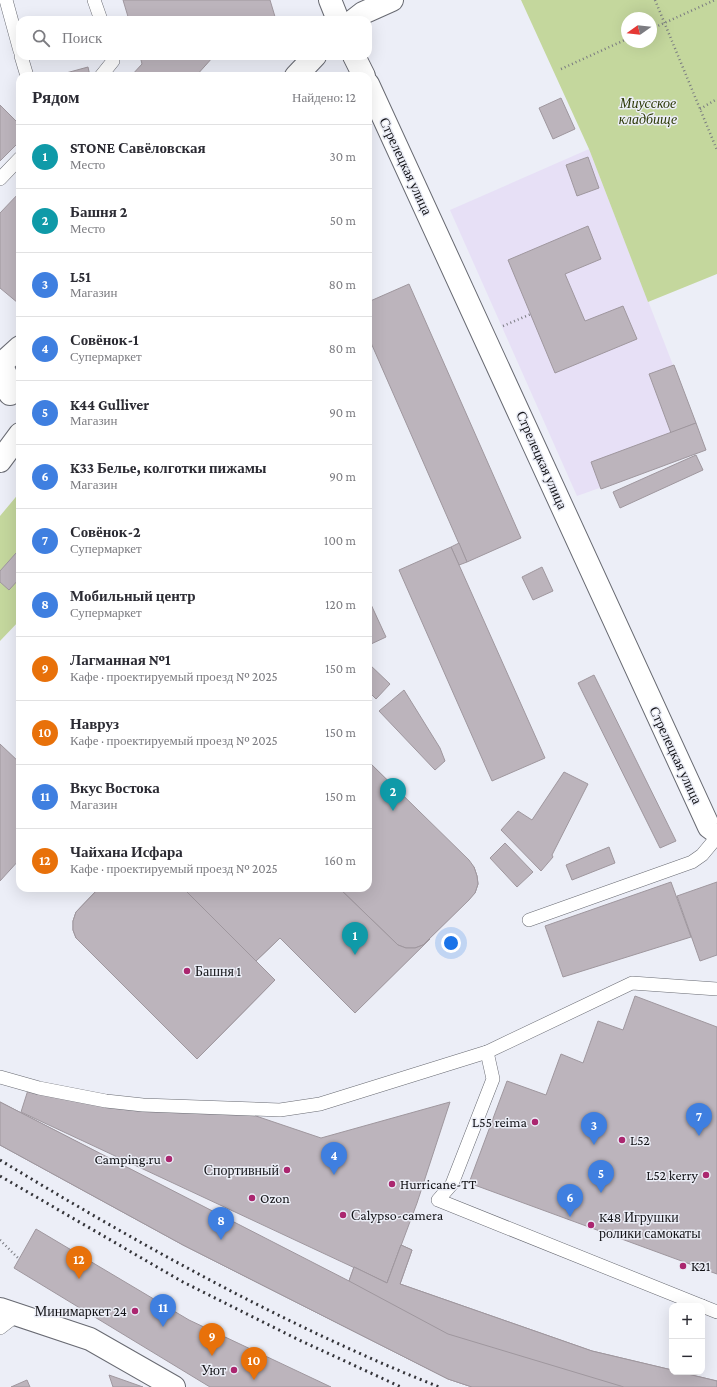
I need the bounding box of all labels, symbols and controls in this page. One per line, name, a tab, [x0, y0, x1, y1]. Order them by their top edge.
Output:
north arrow	[621, 12, 657, 48]
search box	[16, 16, 372, 60]
icon: search	[30, 27, 52, 49]
text: Поиск	[62, 30, 102, 46]
text: Рядом	[32, 88, 80, 107]
text: Найдено: 12	[292, 90, 356, 105]
park label: Миусское кладбище	[619, 95, 677, 127]
street label: Стрелецкая улица	[376, 115, 436, 218]
text: STONE Савёловская	[70, 140, 206, 156]
text: 1	[43, 149, 47, 164]
text: 30 m	[330, 149, 356, 164]
text: Место	[70, 157, 105, 172]
text: Башня 2	[70, 204, 127, 220]
text: 2	[42, 213, 48, 228]
text: 50 m	[330, 213, 356, 228]
text: Место	[70, 221, 105, 236]
text: L51	[70, 269, 91, 285]
text: 3	[42, 277, 48, 292]
text: 80 m	[329, 277, 356, 292]
text: Магазин	[70, 285, 117, 300]
text: Совёнок-1	[70, 332, 139, 348]
text: 4	[41, 341, 49, 356]
text: 80 m	[329, 341, 356, 356]
text: Супермаркет	[70, 349, 142, 364]
text: K44 Gulliver	[70, 397, 149, 413]
text: 5	[42, 405, 48, 420]
text: 90 m	[329, 405, 356, 420]
street label: Стрелецкая улица	[513, 408, 571, 512]
text: Магазин	[70, 413, 117, 428]
text: K33 Белье, колготки пижамы	[70, 460, 267, 476]
text: 6	[41, 469, 49, 484]
text: 90 m	[329, 469, 356, 484]
text: Магазин	[70, 477, 117, 492]
text: Совёнок-2	[70, 524, 141, 540]
text: 7	[42, 533, 48, 548]
text: 100 m	[324, 533, 356, 548]
text: Супермаркет	[70, 541, 142, 556]
text: Мобильный центр	[70, 588, 196, 604]
text: 8	[41, 597, 49, 612]
text: 120 m	[325, 597, 356, 612]
text: Супермаркет	[70, 605, 142, 620]
text: Лагманная №1	[70, 652, 171, 668]
text: 9	[41, 661, 49, 676]
text: 150 m	[325, 661, 356, 676]
text: Кафе · проектируемый проезд № 2025	[70, 669, 278, 684]
street label: Стрелецкая улица	[646, 704, 706, 807]
text: Навруз	[70, 716, 119, 732]
text: 10	[39, 725, 51, 740]
text: 150 m	[325, 725, 356, 740]
text: Кафе · проектируемый проезд № 2025	[70, 733, 278, 748]
pin: 2	[380, 778, 406, 811]
text: Вкус Востока	[70, 780, 160, 796]
text: 11	[40, 789, 50, 804]
text: 150 m	[325, 789, 356, 804]
text: Магазин	[70, 797, 117, 812]
text: Чайхана Исфара	[70, 844, 183, 860]
text: 12	[39, 853, 51, 868]
text: 160 m	[325, 853, 356, 868]
text: Кафе · проектируемый проезд № 2025	[70, 861, 278, 876]
pin: 1	[342, 922, 368, 955]
your location	[441, 933, 461, 953]
place label: Башня 1	[195, 963, 242, 979]
marker: Башня 1	[182, 966, 192, 976]
pin: 7	[686, 1103, 712, 1136]
pin: 3	[581, 1112, 607, 1145]
place label: L55 reima	[472, 1114, 528, 1130]
marker: L55 reima	[530, 1117, 540, 1127]
place label: L52	[630, 1132, 650, 1148]
marker: L52	[617, 1135, 627, 1145]
pin: 4	[321, 1142, 347, 1175]
place label: Camping.ru	[94, 1151, 162, 1167]
marker: Camping.ru	[164, 1154, 174, 1164]
pin: 5	[588, 1160, 614, 1193]
place label: Спортивный	[204, 1162, 279, 1178]
marker: Спортивный	[282, 1165, 292, 1175]
place label: L52 kerry	[646, 1167, 699, 1183]
marker: L52 kerry	[701, 1170, 711, 1180]
place label: Hurricane-TT	[400, 1176, 477, 1192]
marker: Hurricane-TT	[387, 1179, 397, 1189]
pin: 6	[557, 1184, 583, 1217]
place label: Ozon	[260, 1190, 290, 1206]
marker: Ozon	[247, 1193, 257, 1203]
pin: 8	[208, 1207, 234, 1240]
place label: Сalypso-camera	[351, 1207, 444, 1223]
place label: K48 Игрушки ролики самокаты	[599, 1209, 701, 1241]
marker: Сalypso-camera	[338, 1210, 348, 1220]
marker: K48 Игрушки ролики самокаты	[586, 1220, 596, 1230]
pin: 12	[66, 1246, 92, 1279]
place label: K21	[691, 1258, 711, 1274]
marker: K21	[678, 1261, 688, 1271]
pin: 11	[150, 1294, 176, 1327]
place label: Минимаркет 24	[35, 1303, 127, 1319]
map controls	[669, 1303, 705, 1375]
button: +	[669, 1303, 705, 1339]
marker: Минимаркет 24	[130, 1306, 140, 1316]
pin: 9	[199, 1323, 225, 1356]
button: −	[669, 1339, 705, 1375]
pin: 10	[241, 1347, 267, 1380]
place label: Уют	[201, 1362, 226, 1378]
marker: Уют	[229, 1365, 239, 1375]

